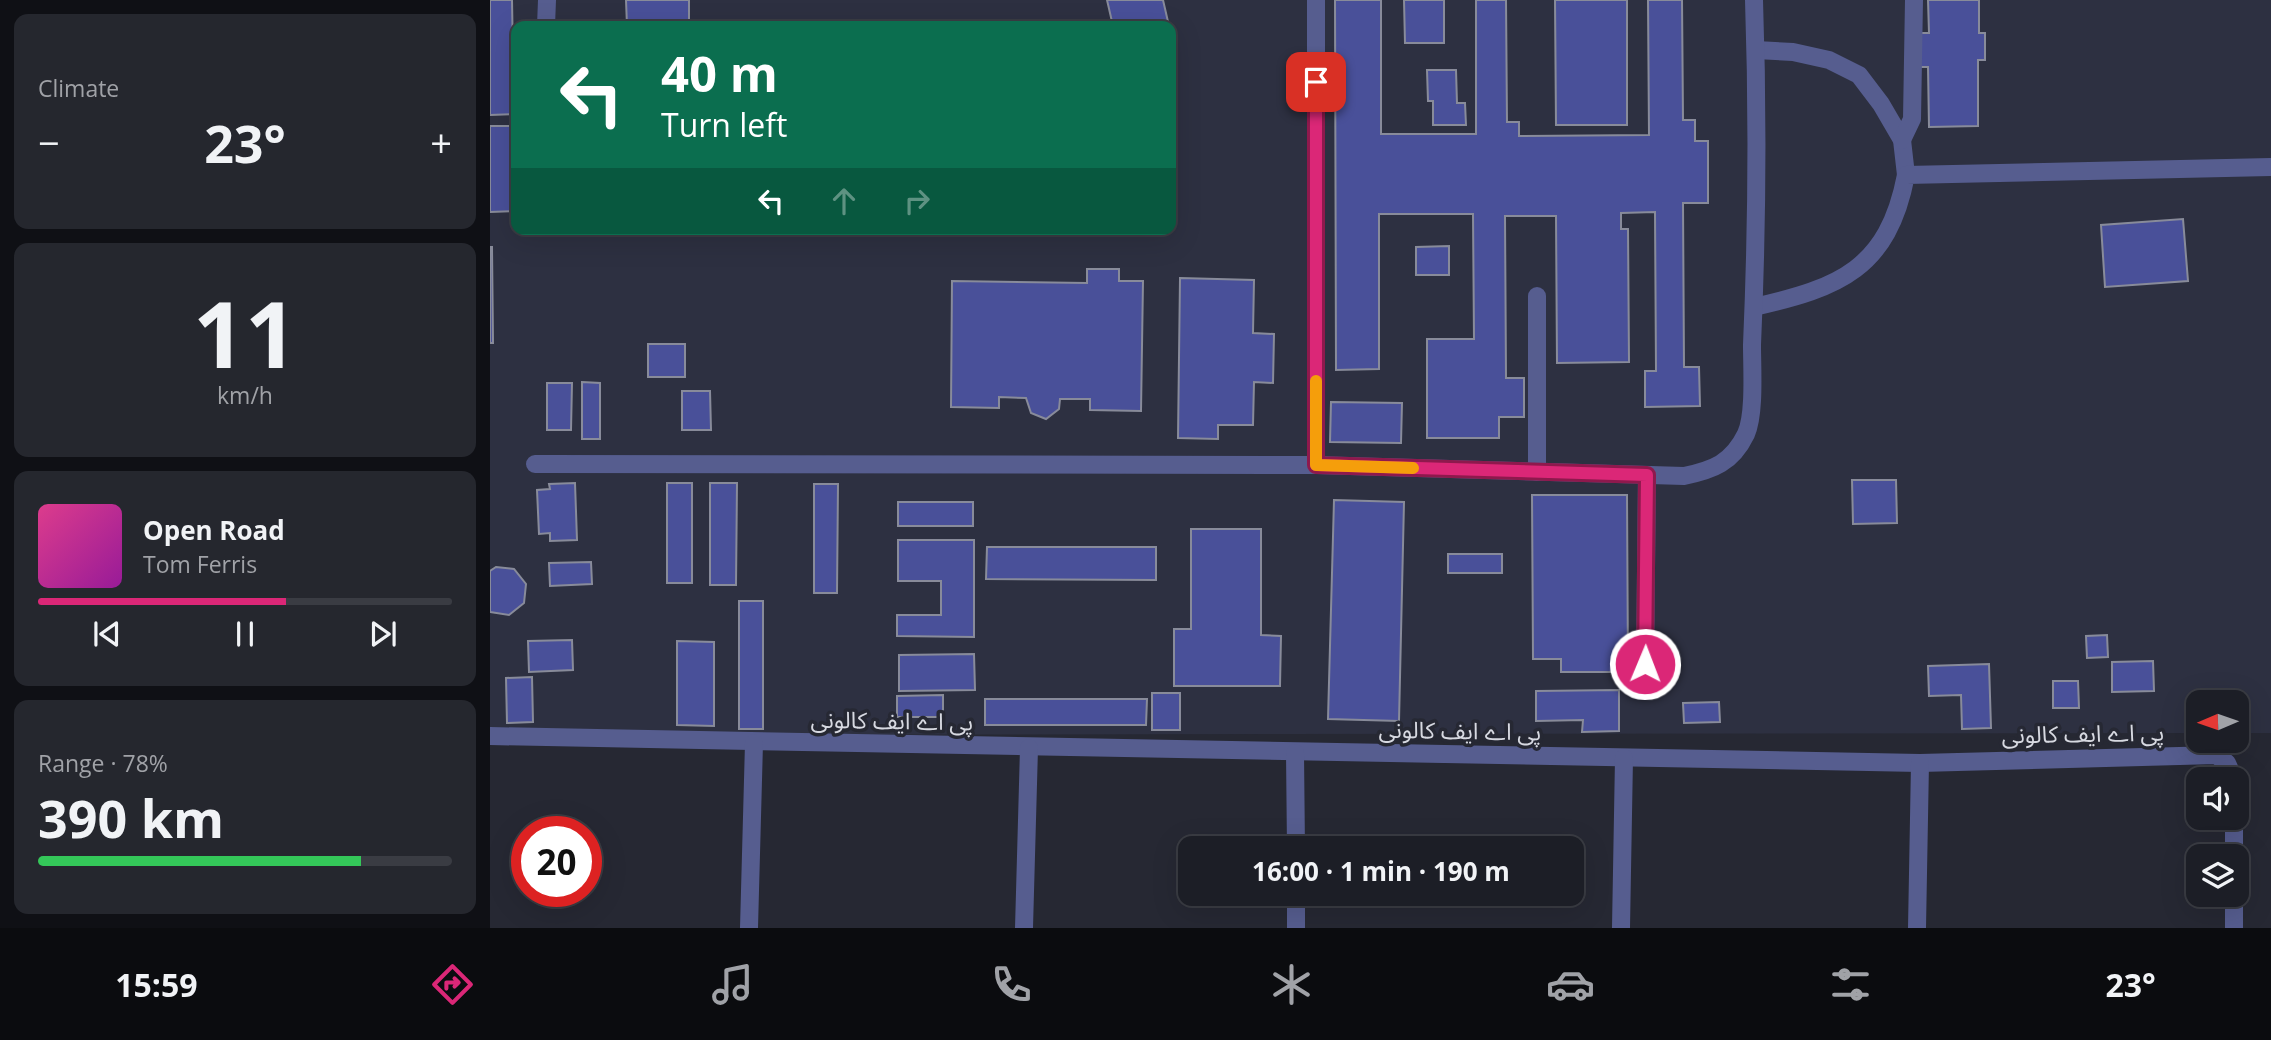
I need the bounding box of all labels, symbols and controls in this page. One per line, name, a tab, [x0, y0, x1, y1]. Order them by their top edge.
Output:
text: 40 m	[661, 40, 778, 106]
icon: left	[546, 49, 637, 140]
pin	[1286, 52, 1346, 112]
icon: arrive	[1297, 63, 1335, 101]
text: Climate	[38, 72, 119, 104]
text: Turn left	[661, 103, 787, 146]
text: 23°	[204, 107, 286, 178]
text: −	[38, 116, 60, 168]
text: +	[430, 116, 452, 168]
icon: left	[752, 182, 790, 220]
icon: ahead	[825, 182, 863, 220]
icon: right	[898, 182, 936, 220]
text: 11	[193, 271, 297, 395]
text: km/h	[217, 379, 273, 411]
text: Open Road	[143, 512, 285, 548]
text: Tom Ferris	[143, 548, 257, 580]
icon: previous	[88, 615, 126, 653]
icon: pause	[226, 615, 264, 653]
icon: next	[364, 615, 402, 653]
position arrow	[1608, 627, 1682, 701]
north arrow	[2186, 690, 2249, 752]
map controls	[2186, 690, 2249, 907]
street label: پی اے ایف کالونی	[810, 703, 974, 738]
street label: پی اے ایف کالونی	[1378, 713, 1542, 748]
street label: پی اے ایف کالونی	[2001, 716, 2165, 751]
text: Range · 78%	[38, 747, 168, 779]
button: sound	[2186, 767, 2249, 830]
text: 390 km	[38, 782, 224, 853]
speed limit sign: 20	[511, 816, 602, 907]
button: layers	[2186, 844, 2249, 907]
text: 16:00 · 1 min · 190 m	[1252, 853, 1510, 889]
icon: directions	[428, 960, 477, 1009]
icon: music	[708, 960, 757, 1009]
icon: phone	[987, 960, 1036, 1009]
icon: climate	[1267, 960, 1316, 1009]
icon: car	[1546, 960, 1595, 1009]
icon: filters	[1826, 960, 1875, 1009]
text: 15:59	[115, 963, 198, 1006]
text: 23°	[2105, 963, 2156, 1006]

